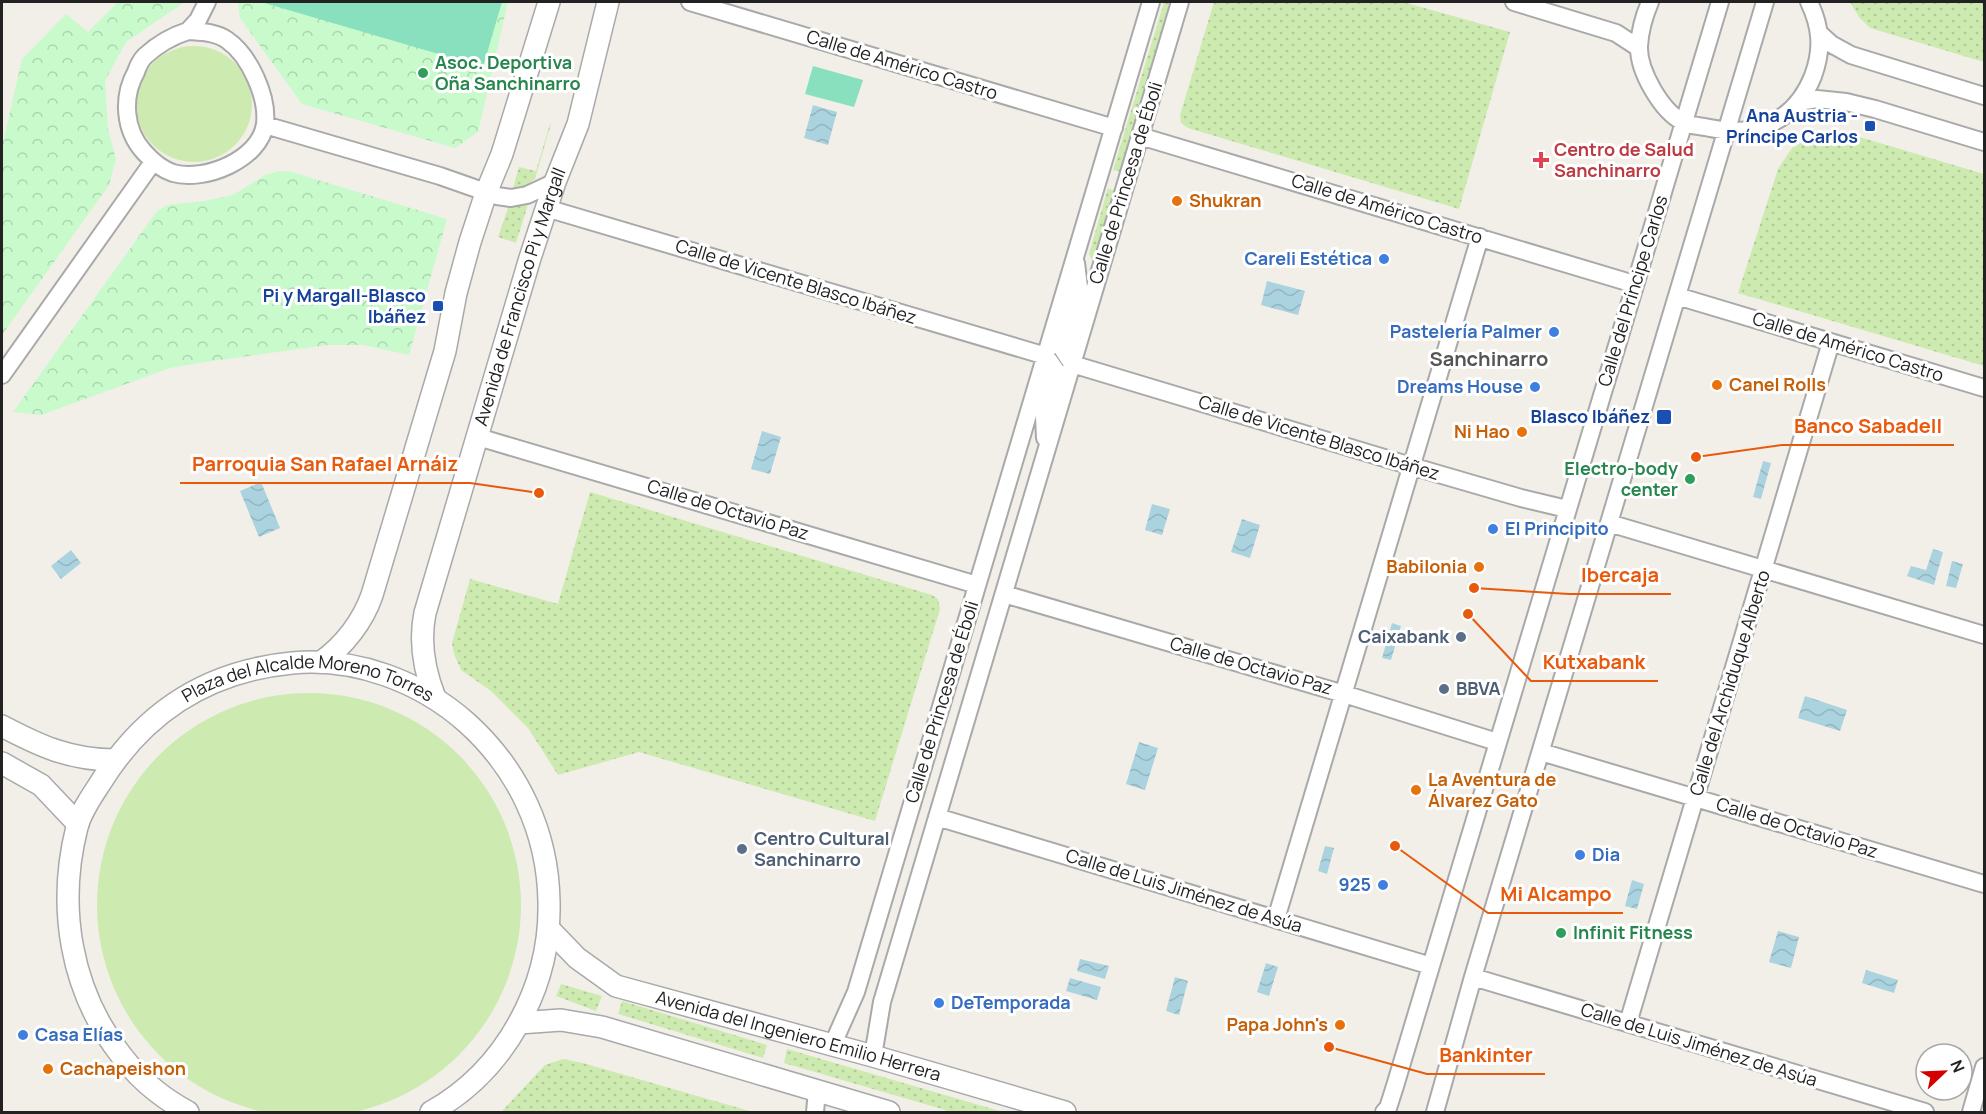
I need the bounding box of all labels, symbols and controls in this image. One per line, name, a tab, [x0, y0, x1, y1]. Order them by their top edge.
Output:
street label: Calle de Américo Castro	[804, 24, 1001, 105]
place label: Asoc. Deportiva Oña Sanchinarro	[435, 50, 581, 95]
marker: Asoc. Deportiva Oña Sanchinarro	[416, 66, 430, 80]
street label: Calle de Princesa de Éboli	[1083, 79, 1167, 287]
place label: Ana Austria - Príncipe Carlos	[1726, 103, 1858, 148]
marker: Ana Austria - Príncipe Carlos	[1863, 119, 1877, 133]
place label: Centro de Salud Sanchinarro	[1554, 137, 1694, 182]
marker: Centro de Salud Sanchinarro	[1532, 151, 1550, 169]
street label: Avenida de Francisco Pi y Margall	[468, 164, 571, 429]
street label: Calle de Américo Castro	[1289, 168, 1486, 249]
place label: Shukran	[1189, 188, 1262, 212]
street label: Calle del Príncipe Carlos	[1591, 192, 1673, 389]
marker: Shukran	[1170, 194, 1184, 208]
street label: Calle de Vicente Blasco Ibáñez	[673, 233, 920, 329]
place label: Careli Estética	[1244, 246, 1372, 270]
marker: Careli Estética	[1377, 252, 1391, 266]
place label: Pi y Margall-Blasco Ibáñez	[263, 283, 426, 328]
marker: Pi y Margall-Blasco Ibáñez	[431, 299, 445, 313]
street label: Calle de Américo Castro	[1750, 306, 1947, 387]
place label: Pastelería Palmer	[1390, 319, 1542, 343]
marker: Pastelería Palmer	[1547, 325, 1561, 339]
district label: Sanchinarro	[1430, 345, 1548, 372]
place label: Canel Rolls	[1729, 372, 1826, 396]
place label: Dreams House	[1397, 374, 1523, 398]
marker: Canel Rolls	[1710, 378, 1724, 392]
marker: Dreams House	[1528, 380, 1542, 394]
street label: Calle de Vicente Blasco Ibáñez	[1196, 389, 1443, 485]
place label: Blasco Ibáñez	[1530, 404, 1650, 428]
callout: Banco Sabadell	[1782, 407, 1954, 445]
marker: Blasco Ibáñez	[1655, 408, 1673, 426]
text: Banco Sabadell	[1794, 412, 1942, 439]
place label: Ni Hao	[1454, 419, 1510, 443]
marker: Ni Hao	[1515, 425, 1529, 439]
callout: Parroquia San Rafael Arnáiz	[180, 445, 470, 483]
text: Parroquia San Rafael Arnáiz	[192, 450, 458, 477]
place label: Electro-body center	[1564, 456, 1678, 501]
marker: Electro-body center	[1683, 472, 1697, 486]
street label: Calle de Octavio Paz	[645, 473, 812, 545]
place label: El Principito	[1505, 516, 1609, 540]
marker: El Principito	[1486, 522, 1500, 536]
place label: Babilonia	[1386, 554, 1467, 578]
callout: Ibercaja	[1569, 556, 1671, 594]
marker: Babilonia	[1472, 560, 1486, 574]
text: Ibercaja	[1581, 561, 1659, 588]
street label: Calle del Archiduque Alberto	[1683, 567, 1775, 798]
street label: Calle de Princesa de Éboli	[899, 598, 983, 806]
place label: Caixabank	[1358, 624, 1450, 648]
street label: Calle de Octavio Paz	[1167, 630, 1335, 700]
marker: Caixabank	[1454, 630, 1468, 644]
callout: Kutxabank	[1531, 643, 1658, 681]
text: Kutxabank	[1543, 648, 1647, 675]
text: Plaza del Alcalde Moreno Torres	[177, 649, 439, 707]
place label: BBVA	[1456, 676, 1501, 700]
marker: BBVA	[1437, 682, 1451, 696]
street label: Plaza del Alcalde Moreno Torres	[177, 691, 439, 713]
place label: La Aventura de Álvarez Gato	[1428, 767, 1556, 812]
marker: La Aventura de Álvarez Gato	[1409, 783, 1423, 797]
street label: Calle de Octavio Paz	[1714, 791, 1881, 863]
place label: Centro Cultural Sanchinarro	[754, 826, 890, 871]
marker: Centro Cultural Sanchinarro	[735, 842, 749, 856]
place label: Dia	[1592, 842, 1620, 866]
street label: Calle de Luis Jiménez de Asúa	[1063, 843, 1305, 937]
marker: Dia	[1573, 848, 1587, 862]
place label: 925	[1339, 872, 1371, 896]
callout: Mi Alcampo	[1488, 875, 1623, 913]
marker: 925	[1376, 878, 1390, 892]
text: Mi Alcampo	[1500, 880, 1612, 907]
place label: Infinit Fitness	[1573, 920, 1693, 944]
marker: Infinit Fitness	[1554, 926, 1568, 940]
street label: Avenida del Ingeniero Emilio Herrera	[653, 984, 944, 1086]
place label: DeTemporada	[951, 990, 1071, 1014]
marker: DeTemporada	[932, 996, 946, 1010]
street label: Calle de Luis Jiménez de Asúa	[1578, 997, 1820, 1091]
place label: Papa John's	[1226, 1012, 1328, 1036]
marker: Papa John's	[1333, 1018, 1347, 1032]
place label: Casa Elías	[35, 1022, 123, 1046]
marker: Casa Elías	[16, 1028, 30, 1042]
callout: Bankinter	[1427, 1036, 1545, 1074]
text: Bankinter	[1439, 1041, 1533, 1068]
north arrow	[1914, 1042, 1974, 1102]
place label: Cachapeishon	[60, 1056, 186, 1080]
text: N	[1945, 1057, 1970, 1076]
marker: Cachapeishon	[41, 1062, 55, 1076]

